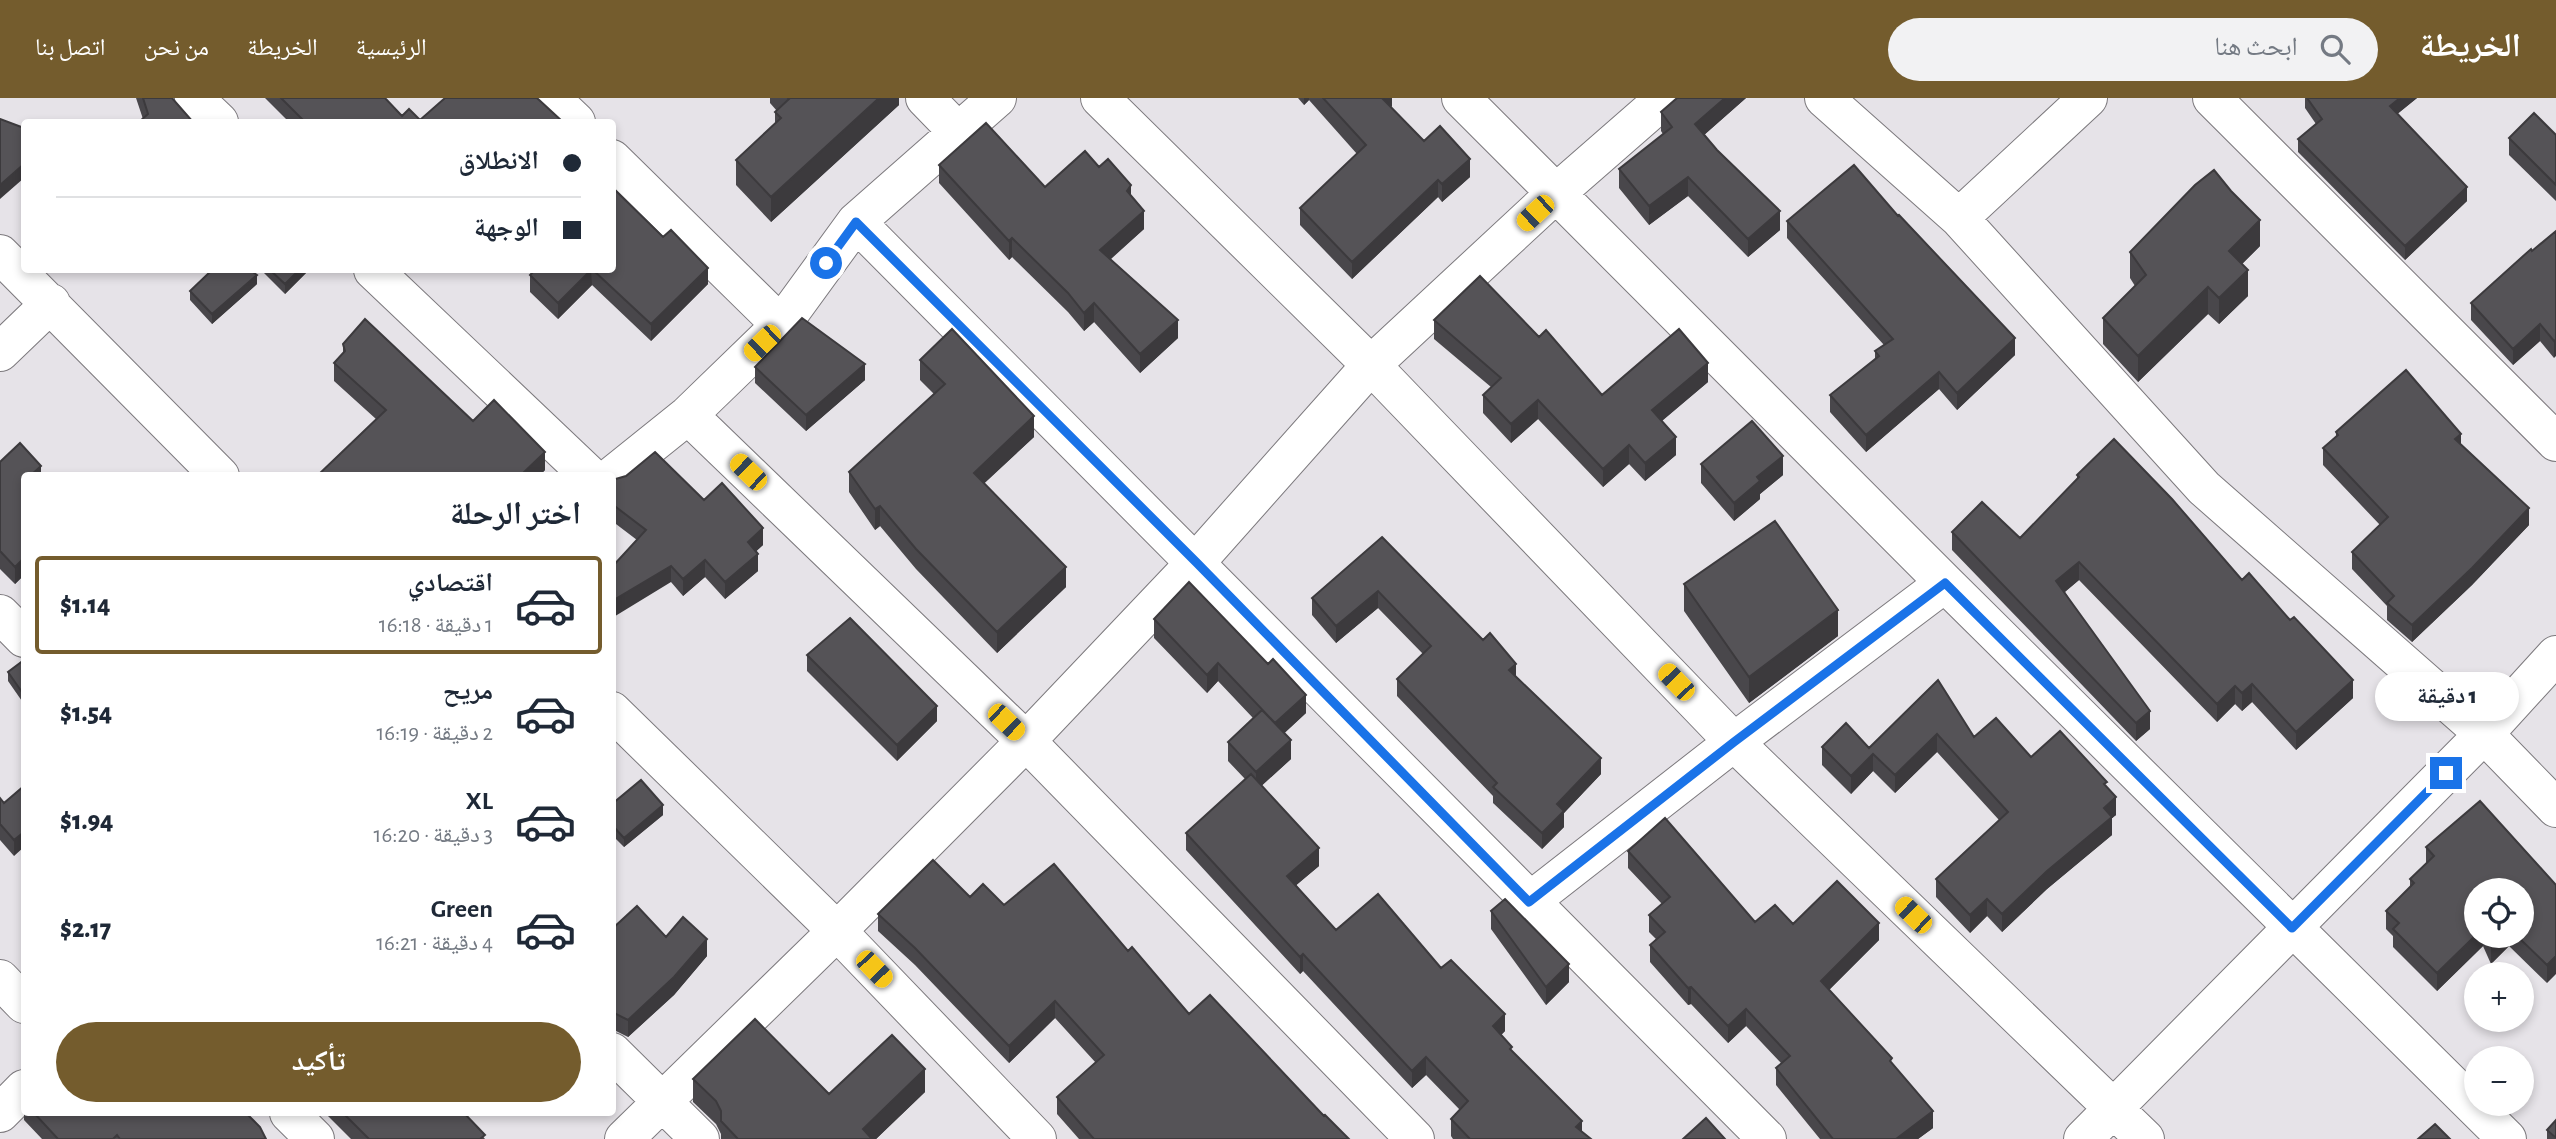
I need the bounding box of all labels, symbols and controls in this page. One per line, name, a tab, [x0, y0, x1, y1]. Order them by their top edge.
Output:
search box	[1888, 18, 2378, 81]
icon: search	[2316, 30, 2354, 68]
text: الخريطة	[2420, 30, 2521, 63]
text: ابحث هنا	[2214, 34, 2298, 60]
text: اتصل بنا	[35, 36, 105, 60]
text: من نحن	[143, 36, 209, 60]
text: الخريطة	[247, 36, 318, 60]
text: الرئيسية	[356, 36, 427, 60]
text: الانطلاق	[459, 148, 539, 174]
car	[1513, 191, 1558, 235]
text: الوجهة	[474, 215, 539, 241]
route start	[810, 247, 842, 279]
car	[740, 321, 785, 365]
car	[726, 450, 771, 494]
text: اختر الرحلة	[450, 498, 581, 530]
text: اقتصادي	[408, 570, 493, 596]
icon: car	[514, 574, 577, 637]
text: $1.14	[60, 592, 110, 618]
text: 1 دقيقة · 16:18	[379, 614, 493, 637]
car	[1654, 660, 1699, 704]
callout: 1 دقيقة	[2374, 672, 2518, 720]
text: مريح	[443, 678, 493, 704]
icon: car	[514, 682, 577, 745]
text: 1 دقيقة	[2417, 685, 2477, 708]
text: $1.54	[60, 700, 112, 726]
car	[984, 700, 1029, 744]
text: 2 دقيقة · 16:19	[376, 722, 493, 745]
route end	[2430, 757, 2462, 789]
text: XL	[466, 788, 493, 814]
icon: car	[514, 790, 577, 853]
text: $1.94	[60, 808, 113, 834]
text: 3 دقيقة · 16:20	[373, 824, 493, 847]
map controls	[2464, 878, 2534, 1116]
button: locate	[2464, 878, 2534, 948]
car	[1891, 893, 1936, 937]
text: Green	[431, 896, 493, 922]
icon: car	[514, 898, 577, 961]
text: $2.17	[60, 916, 111, 942]
text: 4 دقيقة · 16:21	[376, 932, 493, 955]
car	[852, 947, 897, 991]
button: +	[2464, 962, 2534, 1032]
button: تأكيد	[56, 1022, 581, 1102]
button: −	[2464, 1046, 2534, 1116]

